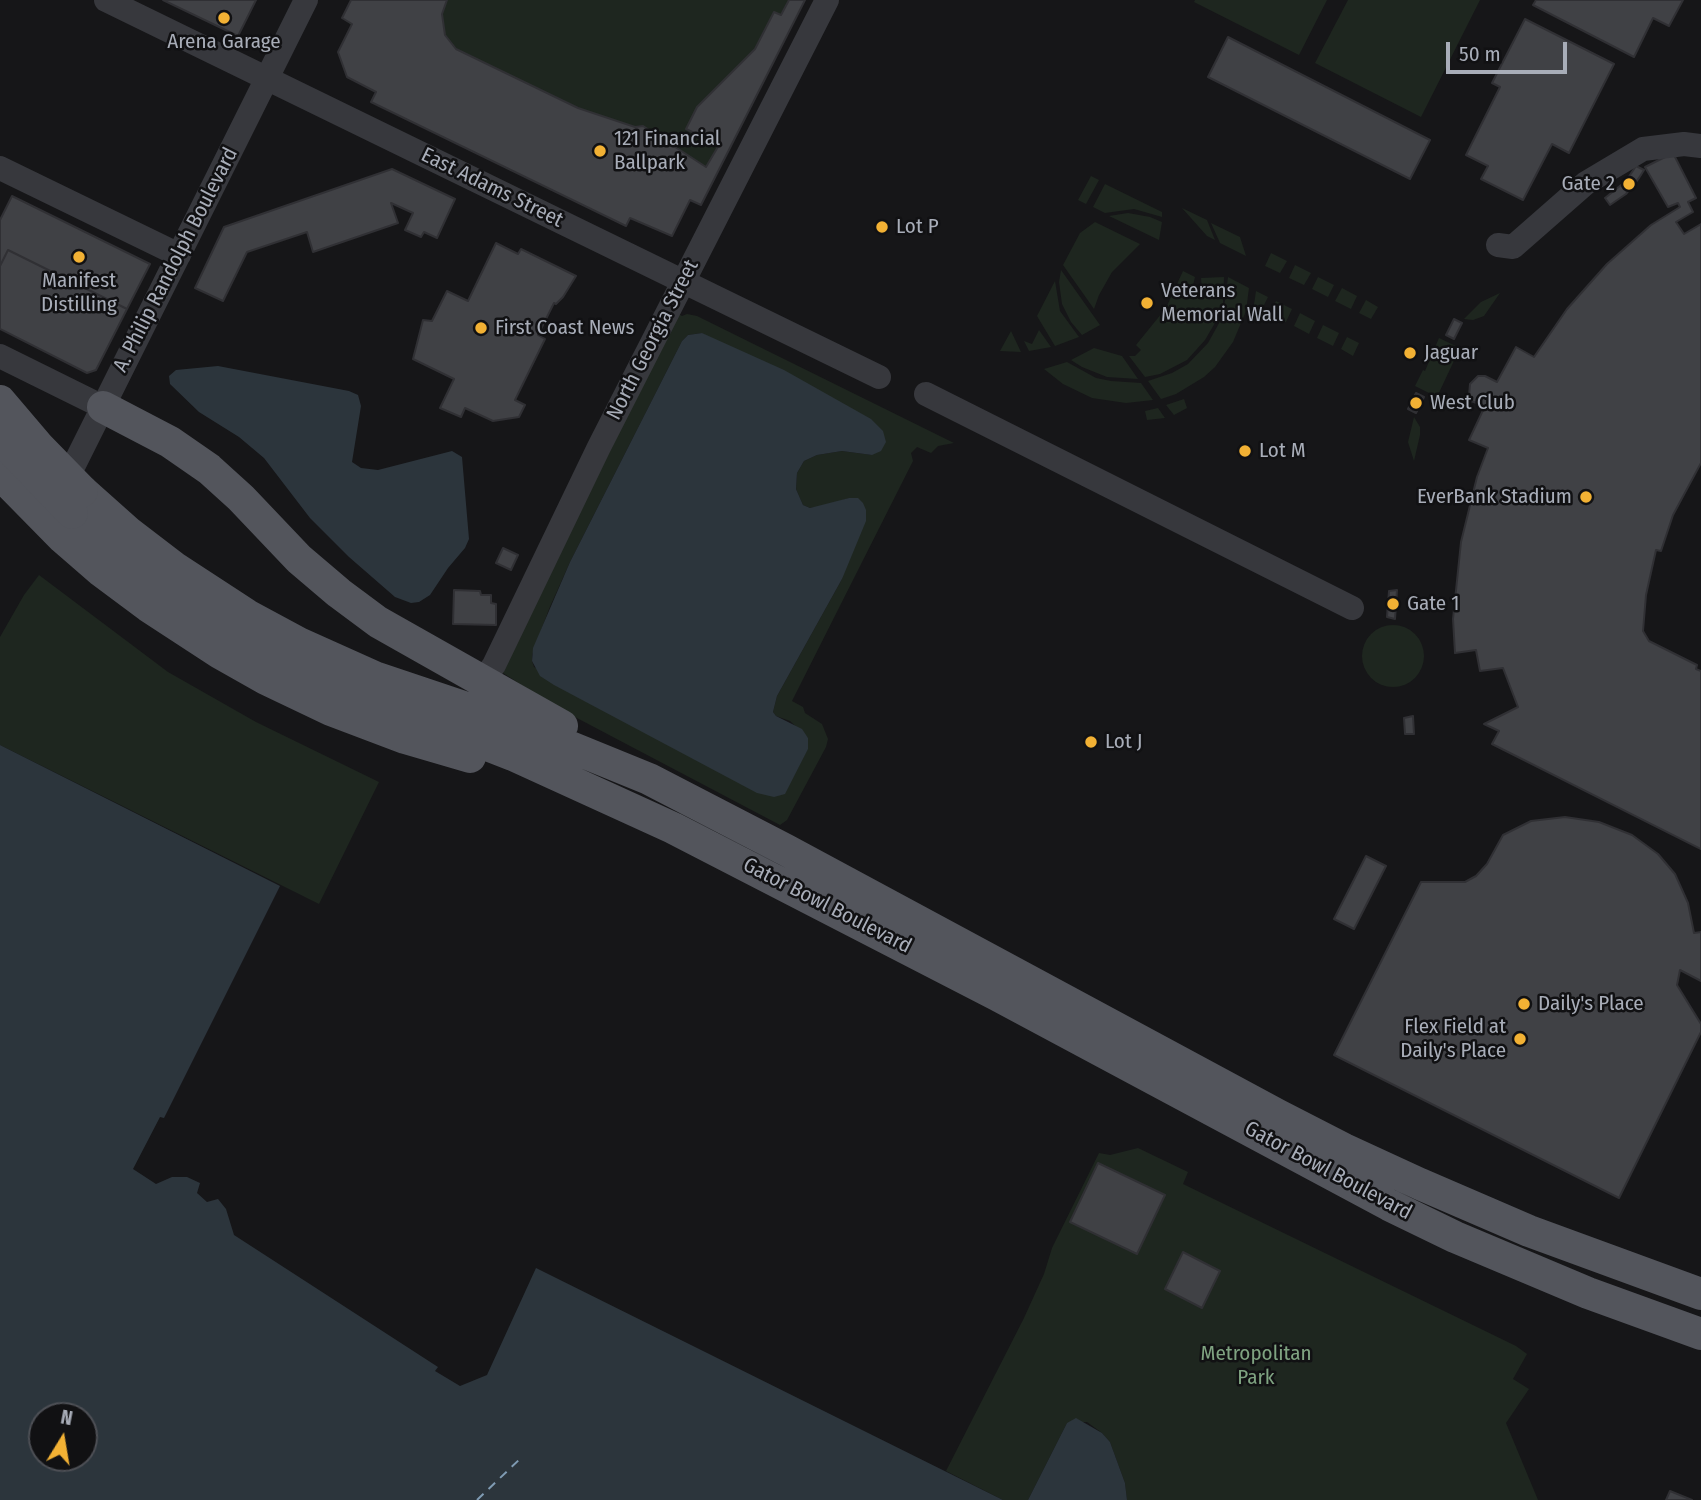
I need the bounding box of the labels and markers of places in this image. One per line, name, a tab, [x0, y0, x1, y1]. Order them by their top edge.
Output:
marker: Arena Garage	[216, 10, 232, 26]
place label: Arena Garage	[167, 29, 281, 55]
place label: 121 Financial Ballpark	[614, 126, 720, 176]
marker: 121 Financial Ballpark	[592, 143, 608, 159]
place label: Gate 2	[1562, 171, 1615, 197]
marker: Gate 2	[1621, 176, 1637, 192]
place label: Lot P	[896, 214, 939, 240]
marker: Lot P	[874, 219, 890, 235]
marker: Manifest Distilling	[71, 249, 87, 265]
place label: Manifest Distilling	[41, 268, 117, 318]
place label: Veterans Memorial Wall	[1161, 278, 1283, 328]
marker: Veterans Memorial Wall	[1139, 295, 1155, 311]
place label: First Coast News	[495, 315, 634, 341]
marker: First Coast News	[473, 320, 489, 336]
place label: Jaguar	[1424, 340, 1478, 366]
marker: Jaguar	[1402, 345, 1418, 361]
place label: West Club	[1430, 390, 1515, 416]
marker: West Club	[1408, 395, 1424, 411]
place label: Lot M	[1259, 438, 1306, 464]
marker: Lot M	[1237, 443, 1253, 459]
place label: EverBank Stadium	[1417, 484, 1572, 510]
marker: EverBank Stadium	[1578, 489, 1594, 505]
place label: Gate 1	[1407, 591, 1459, 617]
marker: Gate 1	[1385, 596, 1401, 612]
place label: Lot J	[1105, 729, 1142, 755]
marker: Lot J	[1083, 734, 1099, 750]
place label: Daily's Place	[1538, 991, 1644, 1017]
marker: Daily's Place	[1516, 996, 1532, 1012]
place label: Flex Field at Daily's Place	[1400, 1014, 1506, 1064]
marker: Flex Field at Daily's Place	[1512, 1031, 1528, 1047]

